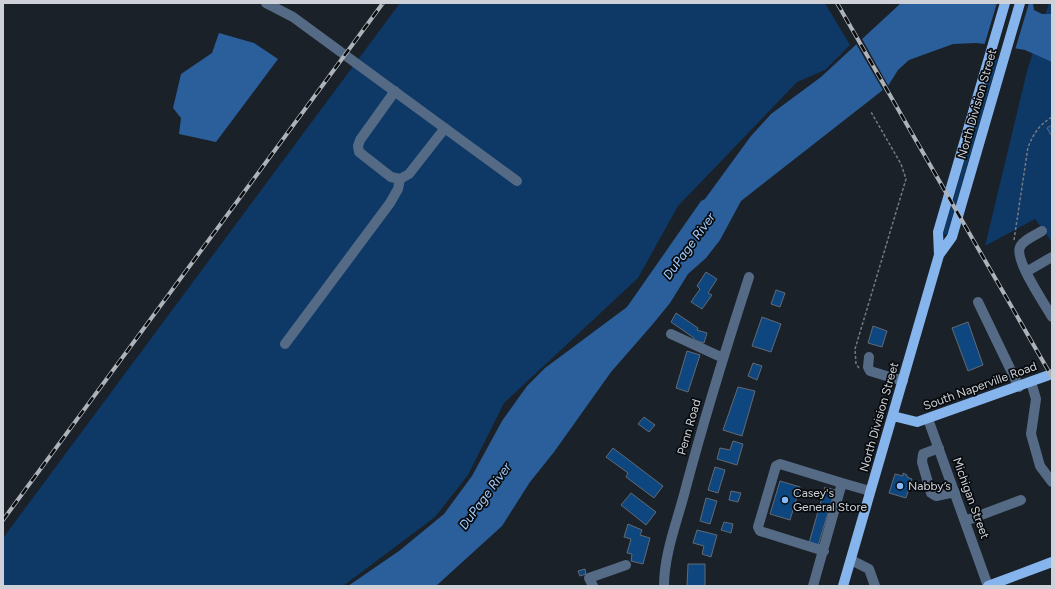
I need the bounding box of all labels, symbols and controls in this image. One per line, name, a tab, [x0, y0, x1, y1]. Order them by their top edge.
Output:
street label: North Division Street	[955, 47, 999, 160]
water label: DuPage River	[660, 209, 718, 282]
street label: South Naperville Road	[921, 359, 1039, 413]
street label: North Division Street	[857, 360, 901, 473]
street label: Penn Road	[674, 397, 704, 457]
street label: Michigan Street	[950, 456, 992, 541]
water label: DuPage River	[456, 459, 514, 532]
place label: Nabby’s	[908, 479, 951, 493]
marker: Nabby’s	[895, 481, 905, 491]
place label: Casey's General Store	[793, 486, 868, 514]
marker: Casey's General Store	[780, 495, 790, 505]

